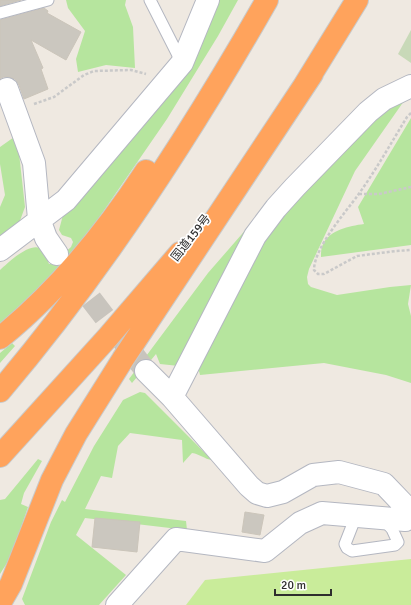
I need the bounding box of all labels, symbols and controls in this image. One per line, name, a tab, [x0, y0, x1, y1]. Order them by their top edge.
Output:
street label: 国道159号	[168, 212, 214, 264]
scale bar	[275, 571, 331, 597]
text: 20 m	[281, 578, 306, 593]

